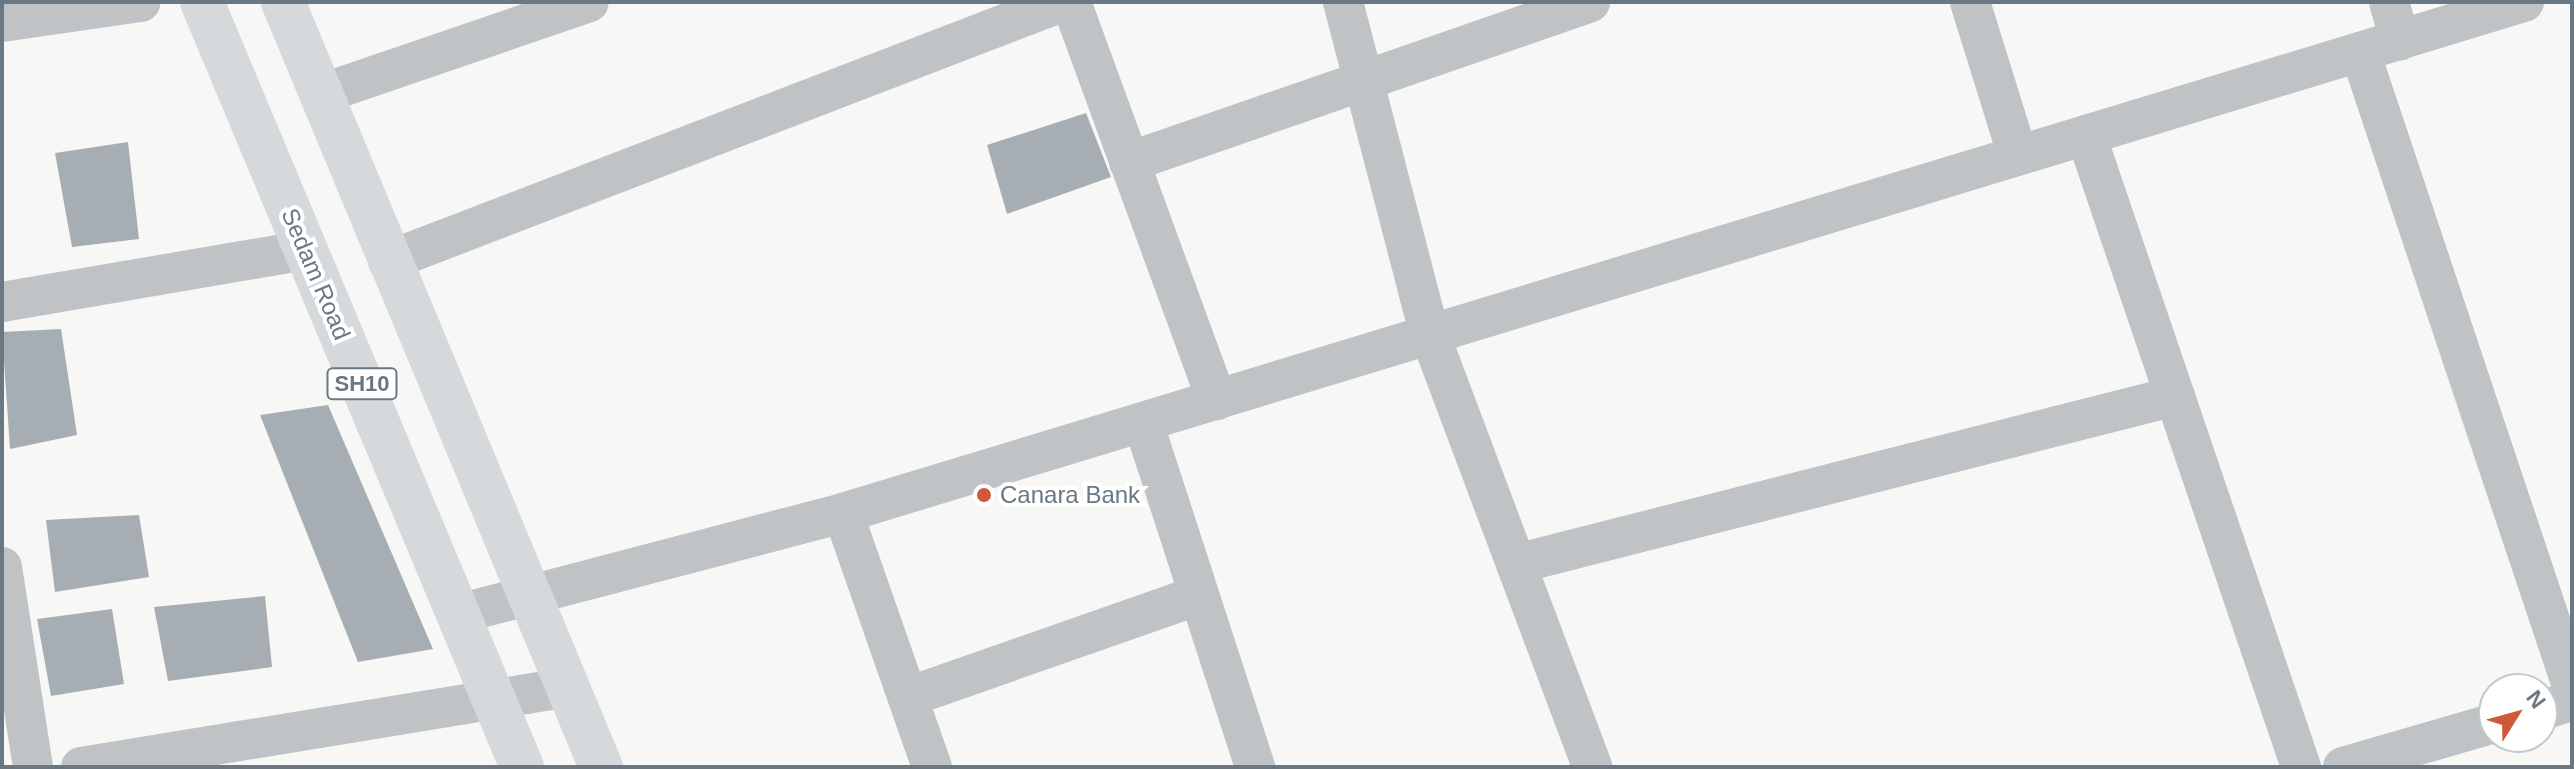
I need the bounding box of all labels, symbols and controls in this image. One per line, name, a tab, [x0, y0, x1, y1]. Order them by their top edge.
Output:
street label: Sedam Road	[275, 204, 357, 344]
road number: SH10	[326, 366, 398, 402]
place label: Canara Bank	[1000, 481, 1140, 509]
marker: Canara Bank	[975, 486, 993, 504]
north arrow	[2478, 673, 2558, 753]
text: N	[2521, 686, 2551, 713]

